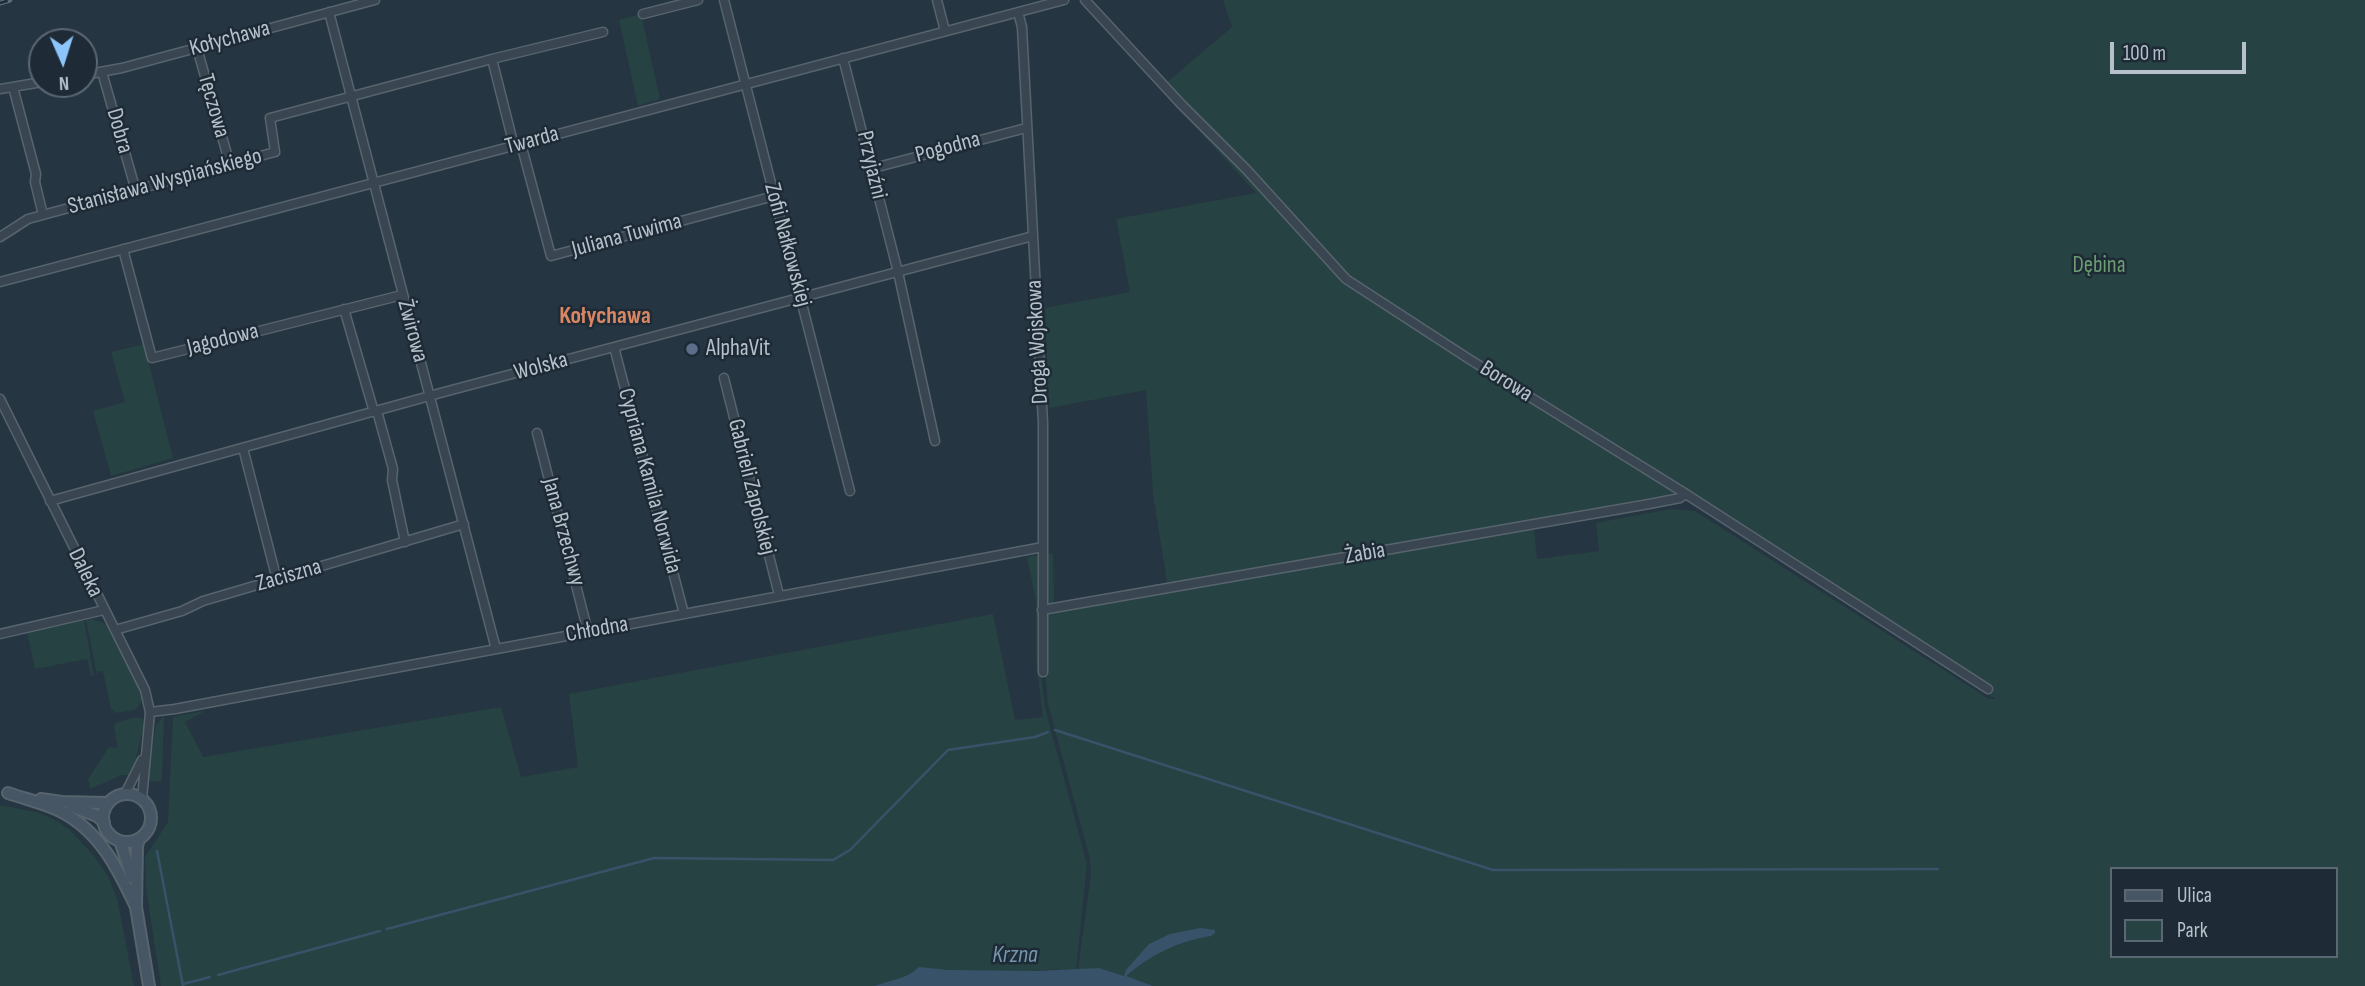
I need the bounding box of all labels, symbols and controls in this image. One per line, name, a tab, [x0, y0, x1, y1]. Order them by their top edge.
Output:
street label: Kołychawa	[187, 15, 273, 63]
north arrow	[28, 28, 98, 98]
scale bar	[2113, 28, 2250, 72]
text: 100 m	[2123, 41, 2166, 66]
text: N	[58, 71, 70, 94]
street label: Tęczowa	[191, 71, 235, 141]
street label: Dobra	[99, 105, 139, 157]
street label: Twarda	[502, 121, 562, 161]
street label: Pogodna	[913, 126, 983, 170]
street label: Przyjaźni	[850, 128, 892, 202]
street label: Stanisława Wyspiańskiego	[65, 143, 265, 221]
street label: Zofii Nałkowskiej	[757, 180, 817, 310]
street label: Juliana Tuwima	[569, 208, 685, 264]
park label: Dębina	[2072, 252, 2126, 280]
street label: Droga Wojskowa	[1021, 279, 1055, 405]
street label: Żwirowa	[390, 297, 434, 365]
district label: Kołychawa	[559, 303, 651, 331]
street label: Jagodowa	[184, 318, 262, 362]
place label: AlphaVit	[706, 335, 770, 363]
marker: AlphaVit	[684, 341, 700, 357]
street label: Wolska	[511, 347, 571, 387]
street label: Borowa	[1475, 355, 1537, 409]
street label: Cypriana Kamila Norwida	[611, 385, 687, 577]
street label: Gabrieli Zapolskiej	[721, 416, 781, 558]
street label: Jana Brzechwy	[535, 475, 591, 589]
street label: Żabia	[1343, 537, 1387, 571]
street label: Daleka	[61, 544, 109, 602]
street label: Zaciszna	[253, 554, 325, 598]
street label: Chłodna	[564, 611, 630, 649]
legend	[2110, 867, 2337, 958]
text: Ulica	[2177, 883, 2212, 908]
text: Park	[2177, 918, 2208, 943]
water label: Krzna	[992, 942, 1038, 970]

